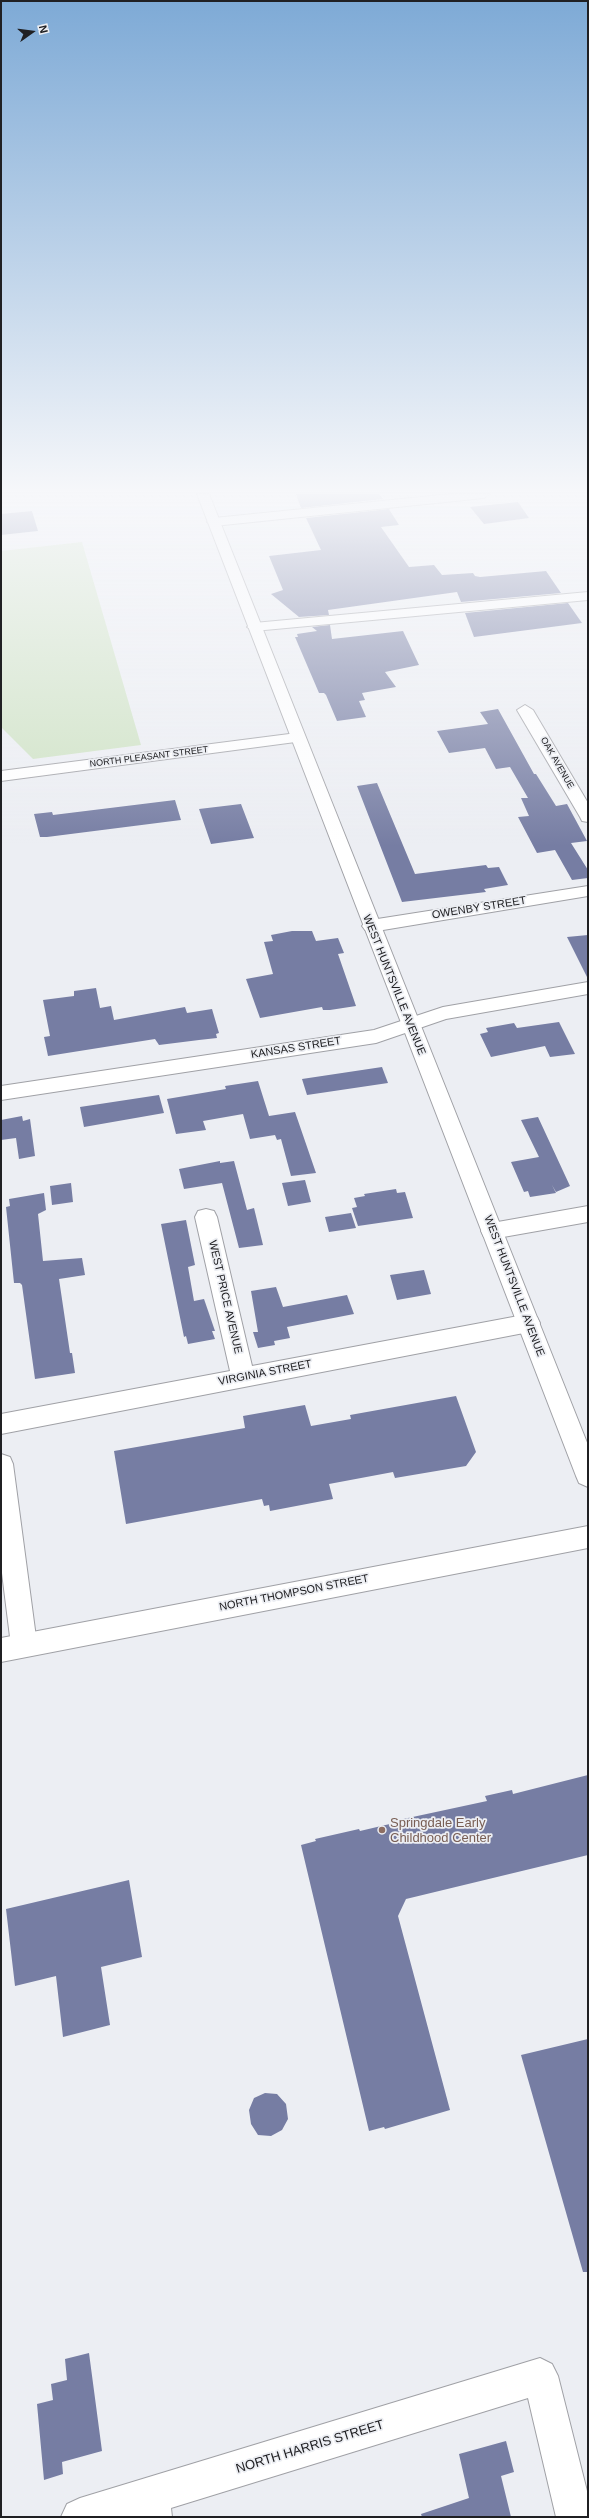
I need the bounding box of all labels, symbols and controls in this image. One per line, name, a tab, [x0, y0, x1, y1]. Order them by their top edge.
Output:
north arrow	[12, 12, 52, 52]
text: N	[37, 24, 50, 34]
street label: OAK AVENUE	[538, 735, 576, 791]
street label: NORTH PLEASANT STREET	[89, 744, 209, 770]
street label: OWENBY STREET	[431, 894, 527, 922]
street label: WEST HUNTSVILLE AVENUE	[360, 913, 428, 1057]
street label: KANSAS STREET	[250, 1034, 342, 1062]
street label: WEST HUNTSVILLE AVENUE	[481, 1214, 547, 1358]
street label: WEST PRICE AVENUE	[206, 1239, 244, 1355]
street label: VIRGINIA STREET	[217, 1357, 313, 1389]
street label: NORTH THOMPSON STREET	[218, 1572, 370, 1614]
place label: Springdale Early Childhood Center	[390, 1815, 491, 1846]
marker: Springdale Early Childhood Center	[377, 1825, 387, 1835]
street label: NORTH HARRIS STREET	[234, 2417, 386, 2477]

